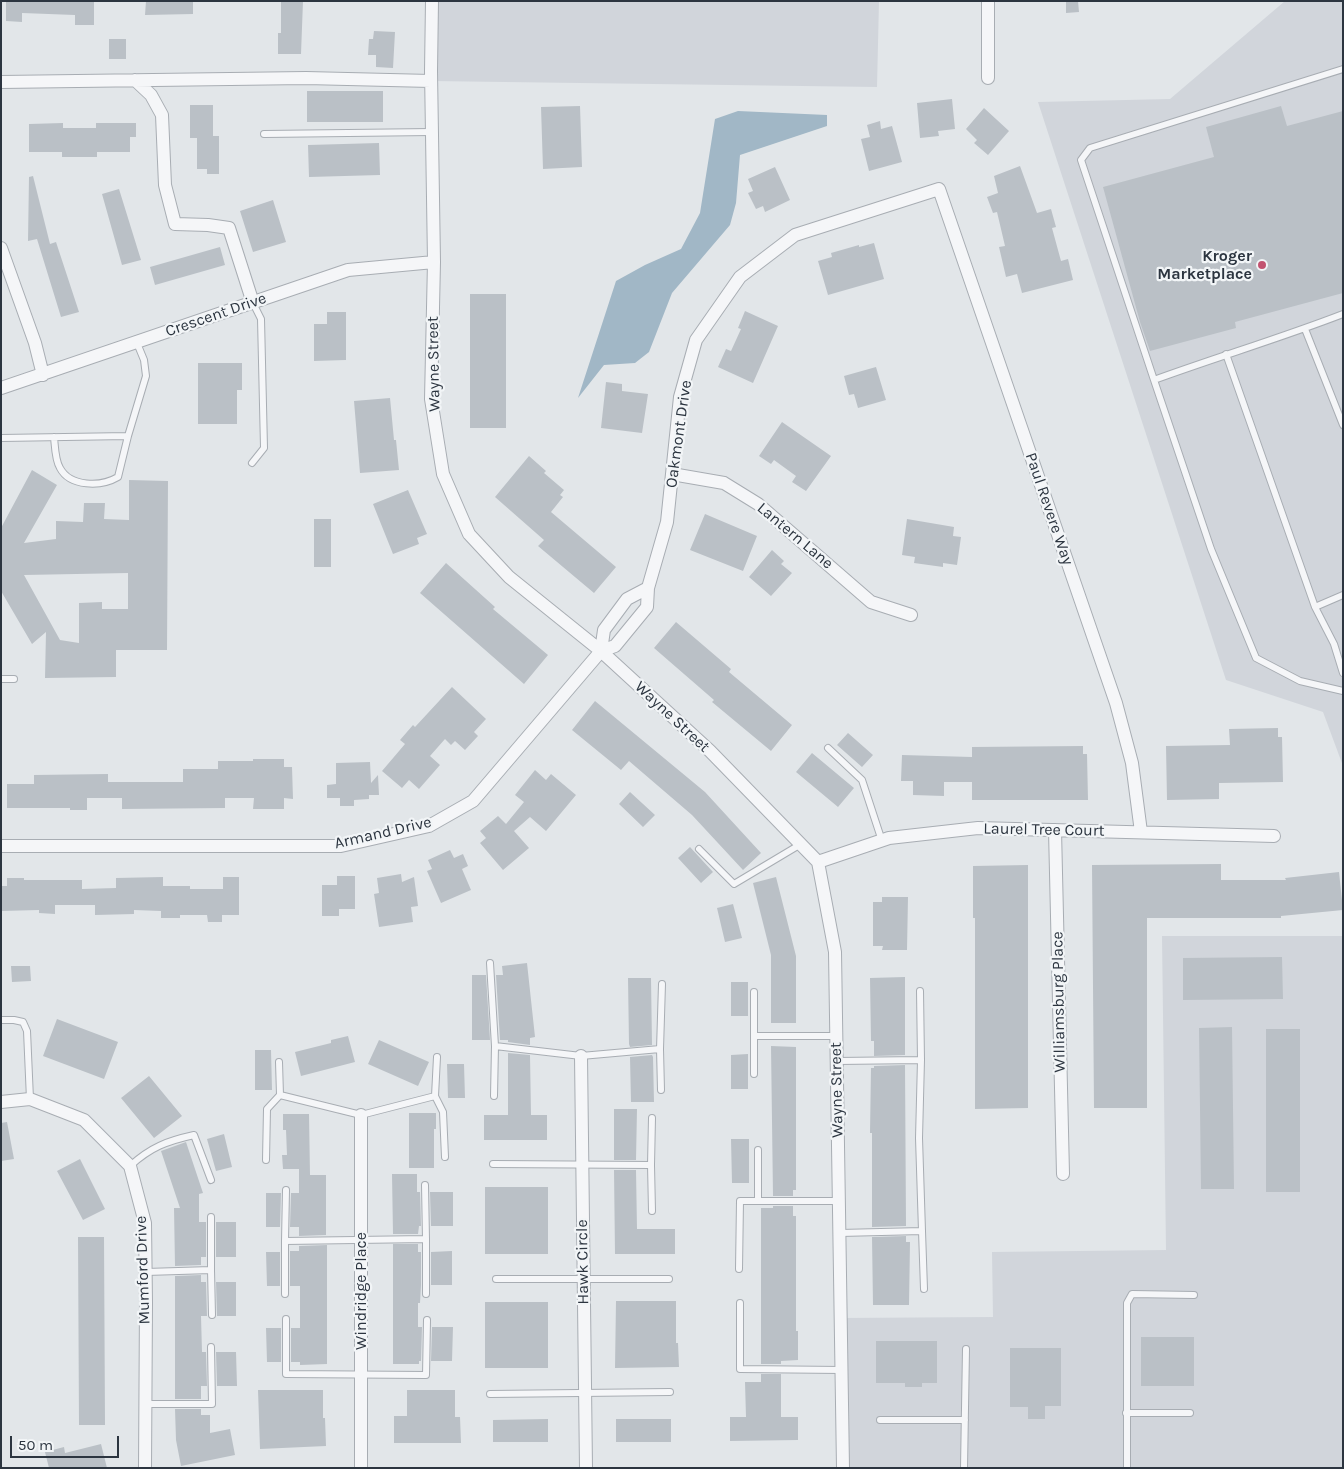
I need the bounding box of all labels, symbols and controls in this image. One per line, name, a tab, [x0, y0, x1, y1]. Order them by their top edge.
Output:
place label: Kroger Marketplace	[1157, 246, 1252, 284]
marker: Kroger Marketplace	[1256, 259, 1268, 271]
street label: Crescent Drive	[163, 289, 269, 341]
street label: Wayne Street	[424, 316, 444, 412]
street label: Oakmont Drive	[662, 379, 696, 489]
street label: Paul Revere Way	[1021, 450, 1077, 568]
street label: Lantern Lane	[753, 499, 837, 573]
street label: Wayne Street	[630, 677, 714, 757]
street label: Armand Drive	[333, 813, 433, 853]
street label: Laurel Tree Court	[983, 819, 1105, 841]
street label: Williamsburg Place	[1048, 931, 1070, 1073]
street label: Wayne Street	[827, 1042, 847, 1138]
street label: Mumford Drive	[132, 1215, 154, 1325]
street label: Hawk Circle	[573, 1219, 593, 1305]
street label: Windridge Place	[351, 1232, 371, 1350]
scale bar	[12, 1426, 121, 1458]
text: 50 m	[18, 1436, 53, 1454]

